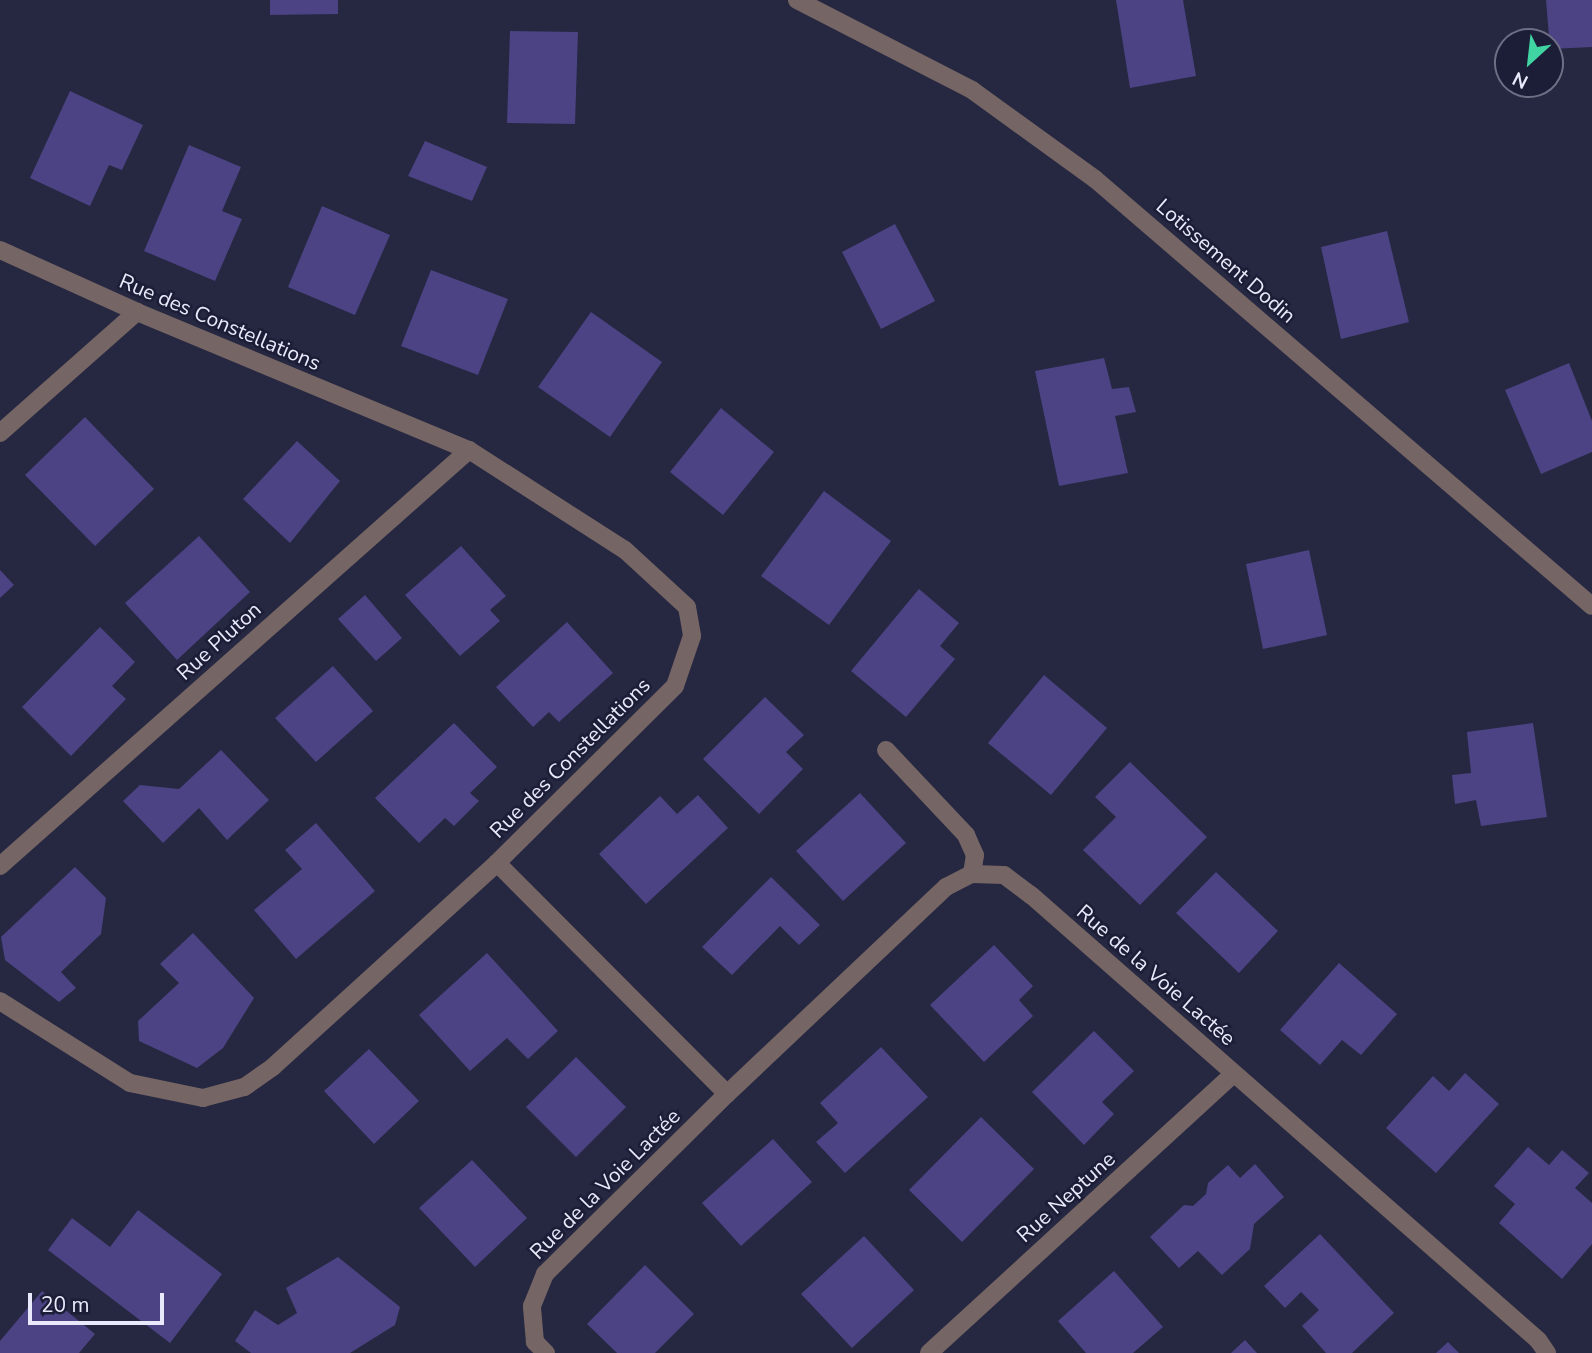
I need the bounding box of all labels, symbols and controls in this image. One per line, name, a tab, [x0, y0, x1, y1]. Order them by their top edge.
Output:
north arrow	[1494, 28, 1564, 98]
text: N	[1508, 65, 1533, 95]
street label: Lotissement Dodin	[1151, 194, 1301, 328]
street label: Rue des Constellations	[116, 268, 324, 376]
street label: Rue Pluton	[172, 597, 266, 685]
street label: Rue des Constellations	[485, 673, 655, 843]
street label: Rue de la Voie Lactée	[1071, 899, 1241, 1051]
street label: Rue de la Voie Lactée	[525, 1104, 685, 1264]
street label: Rue Neptune	[1012, 1146, 1120, 1248]
scale bar	[32, 1280, 168, 1324]
text: 20 m	[41, 1291, 90, 1319]

